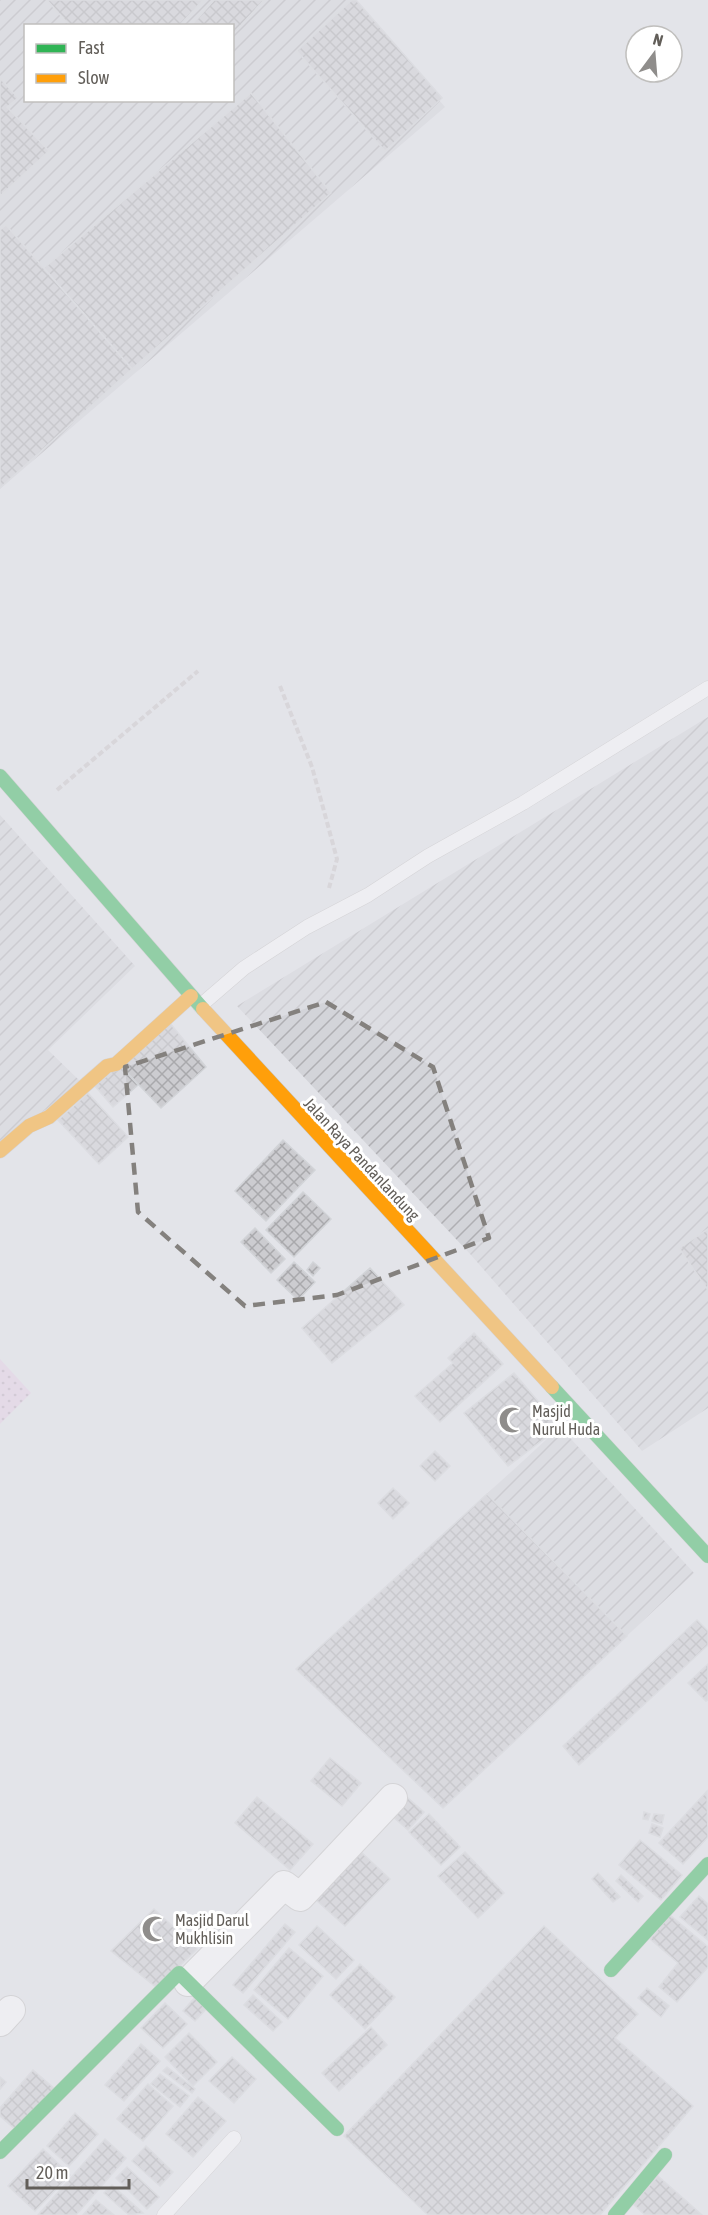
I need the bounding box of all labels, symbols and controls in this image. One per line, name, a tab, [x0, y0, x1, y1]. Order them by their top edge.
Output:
legend	[24, 24, 234, 102]
north arrow	[624, 24, 684, 84]
text: N	[651, 30, 665, 50]
text: Fast	[78, 37, 105, 58]
text: Slow	[78, 67, 109, 88]
street label: Jalan Raya Pandanlandung	[300, 1094, 423, 1225]
place label: Masjid Nurul Huda	[532, 1402, 600, 1438]
mosque icon: Masjid Nurul Huda	[497, 1405, 527, 1435]
place label: Masjid Darul Mukhlisin	[175, 1911, 250, 1947]
mosque icon: Masjid Darul Mukhlisin	[140, 1914, 170, 1944]
scale bar	[27, 2152, 129, 2190]
text: 20 m	[36, 2162, 68, 2183]

